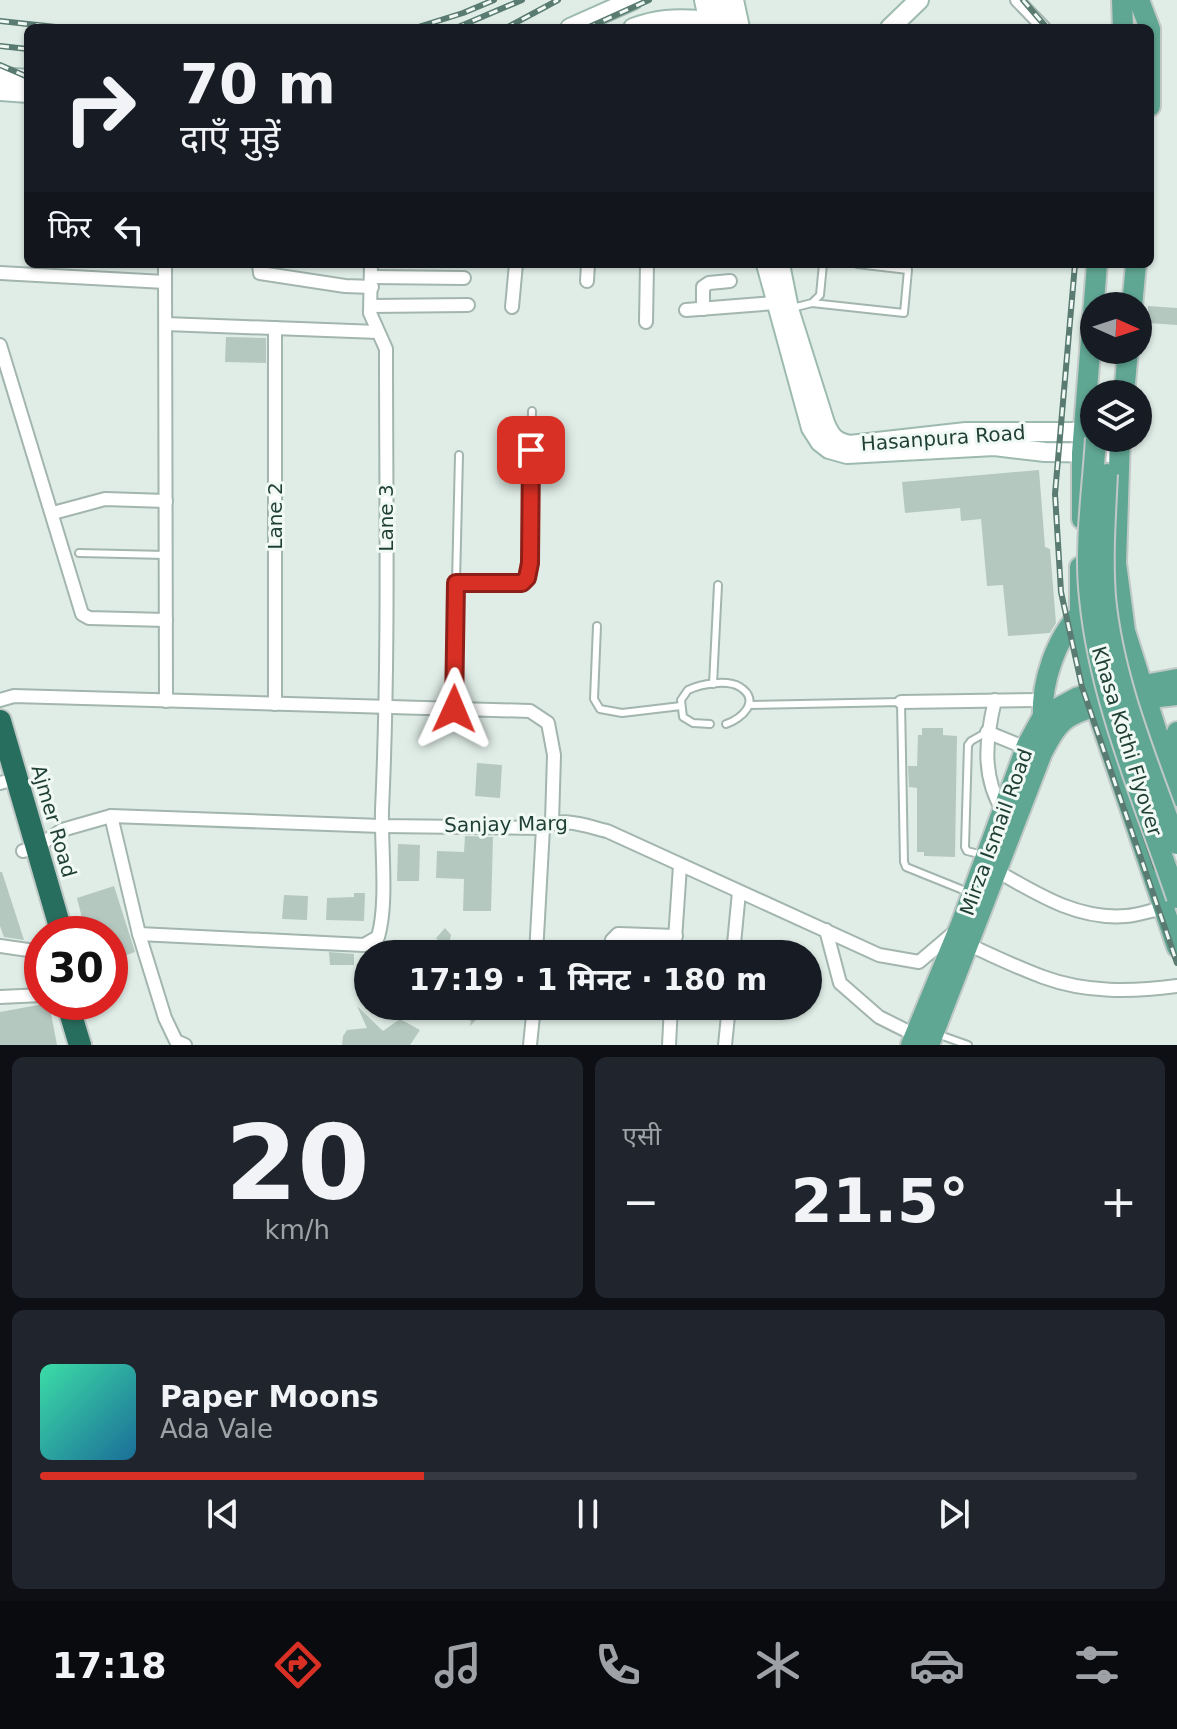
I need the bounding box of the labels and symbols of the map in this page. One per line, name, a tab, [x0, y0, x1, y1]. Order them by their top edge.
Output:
north arrow	[1080, 292, 1152, 364]
pin	[497, 416, 565, 484]
street label: Hasanpura Road	[860, 420, 1026, 456]
street label: Lane 2	[263, 482, 287, 550]
street label: Lane 3	[374, 484, 398, 552]
street label: Khasa Kothi Flyover	[1087, 643, 1168, 840]
position arrow	[412, 667, 496, 751]
street label: Mirza Ismail Road	[955, 745, 1037, 919]
street label: Ajmer Road	[27, 762, 81, 880]
street label: Sanjay Marg	[444, 811, 568, 837]
speed limit sign: 30	[24, 916, 128, 1020]

